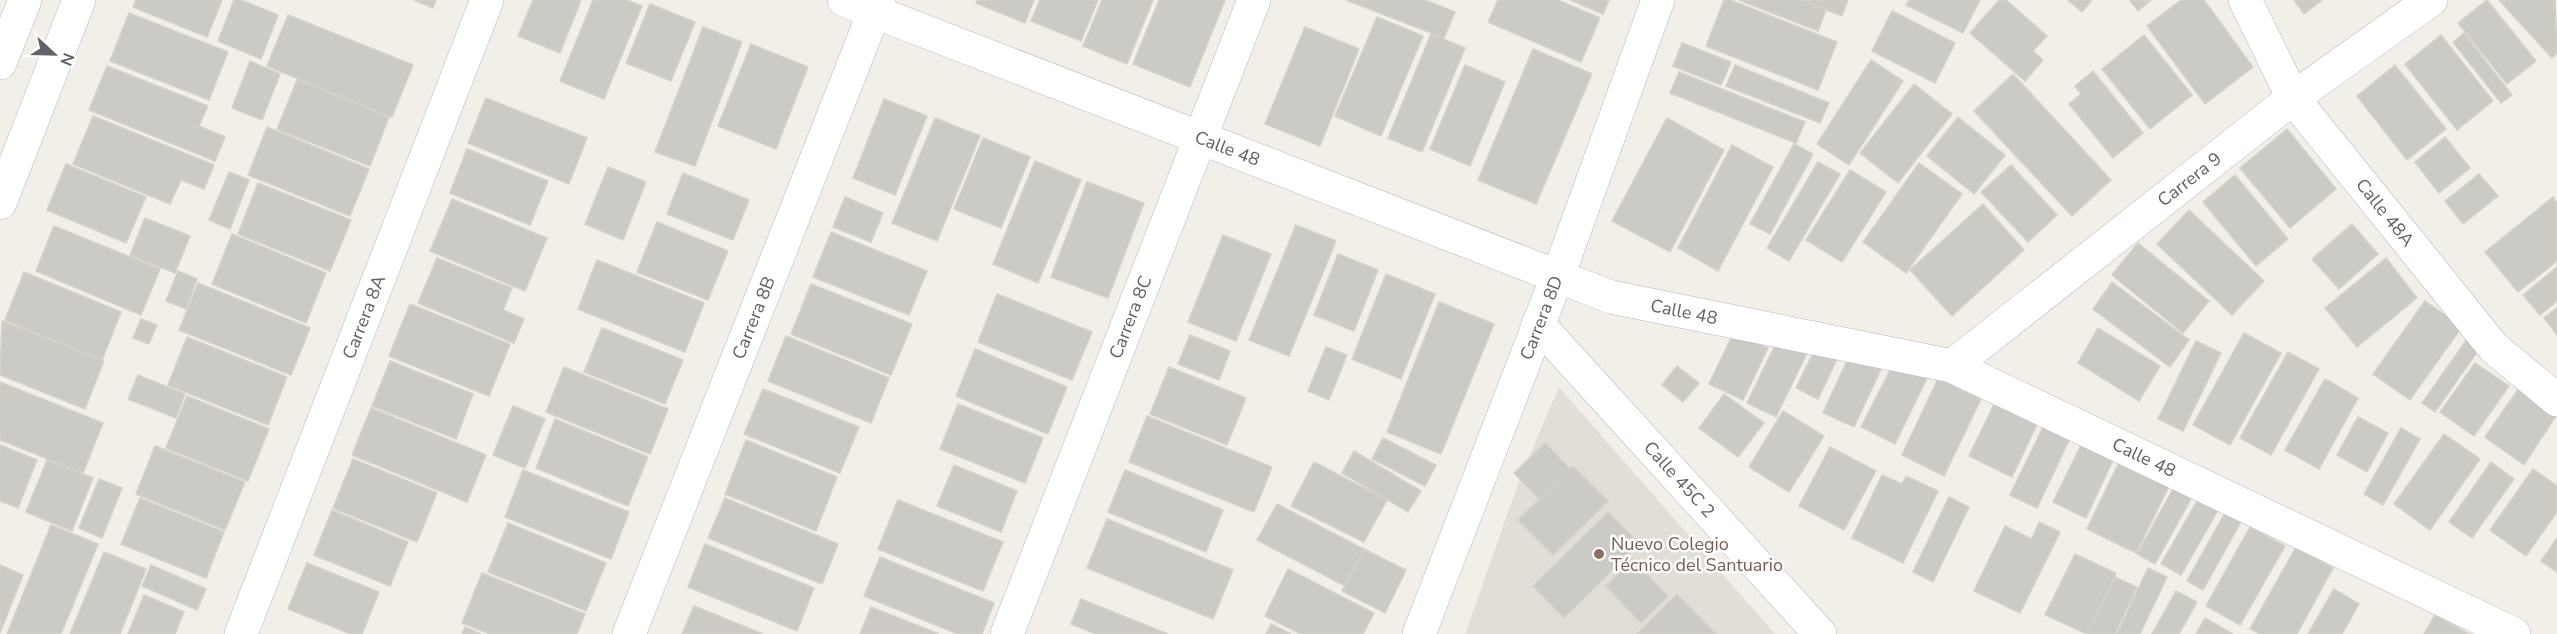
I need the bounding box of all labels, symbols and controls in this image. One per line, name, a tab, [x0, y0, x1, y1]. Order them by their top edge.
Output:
north arrow	[24, 24, 84, 84]
text: N	[55, 50, 79, 69]
street label: Calle 48	[1191, 125, 1263, 172]
street label: Carrera 9	[2153, 147, 2226, 212]
street label: Calle 48A	[2350, 173, 2420, 252]
street label: Carrera 8A	[337, 272, 391, 362]
street label: Carrera 8C	[1103, 272, 1157, 362]
street label: Carrera 8D	[1514, 272, 1568, 363]
street label: Carrera 8B	[727, 273, 781, 363]
street label: Calle 48	[1648, 293, 1720, 330]
street label: Calle 48	[2108, 432, 2180, 483]
street label: Calle 45C 2	[1638, 436, 1720, 523]
place label: Nuevo Colegio Técnico del Santuario	[1611, 532, 1783, 577]
marker: Nuevo Colegio Técnico del Santuario	[1592, 547, 1606, 561]

